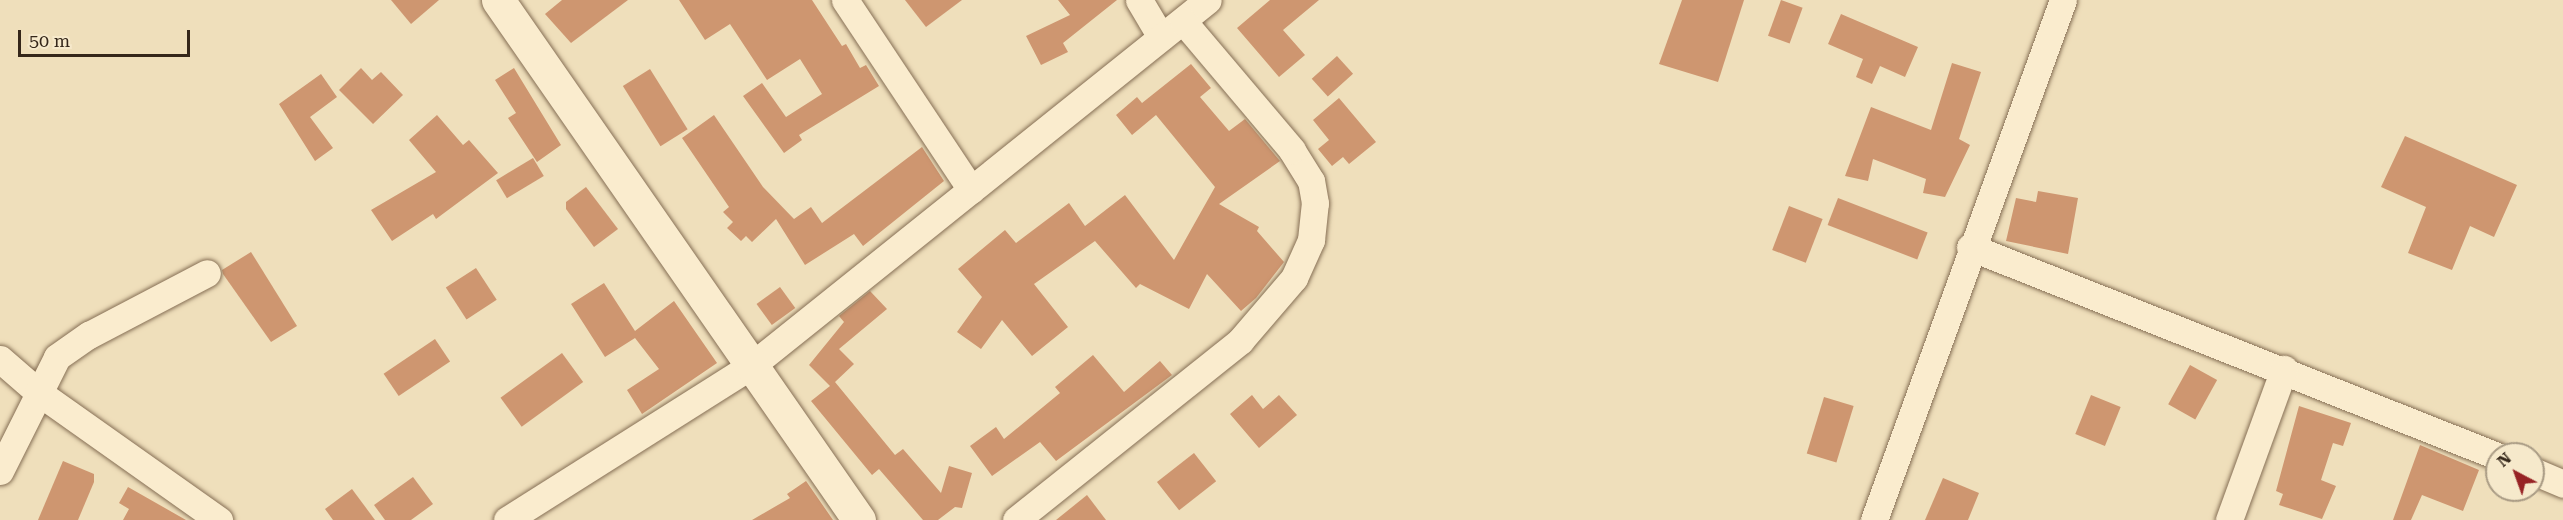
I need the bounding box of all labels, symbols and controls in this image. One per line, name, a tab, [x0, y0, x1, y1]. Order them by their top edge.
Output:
scale bar	[21, 18, 194, 56]
text: 50 m	[29, 30, 70, 51]
north arrow	[2485, 442, 2545, 502]
text: N	[2493, 448, 2515, 471]

